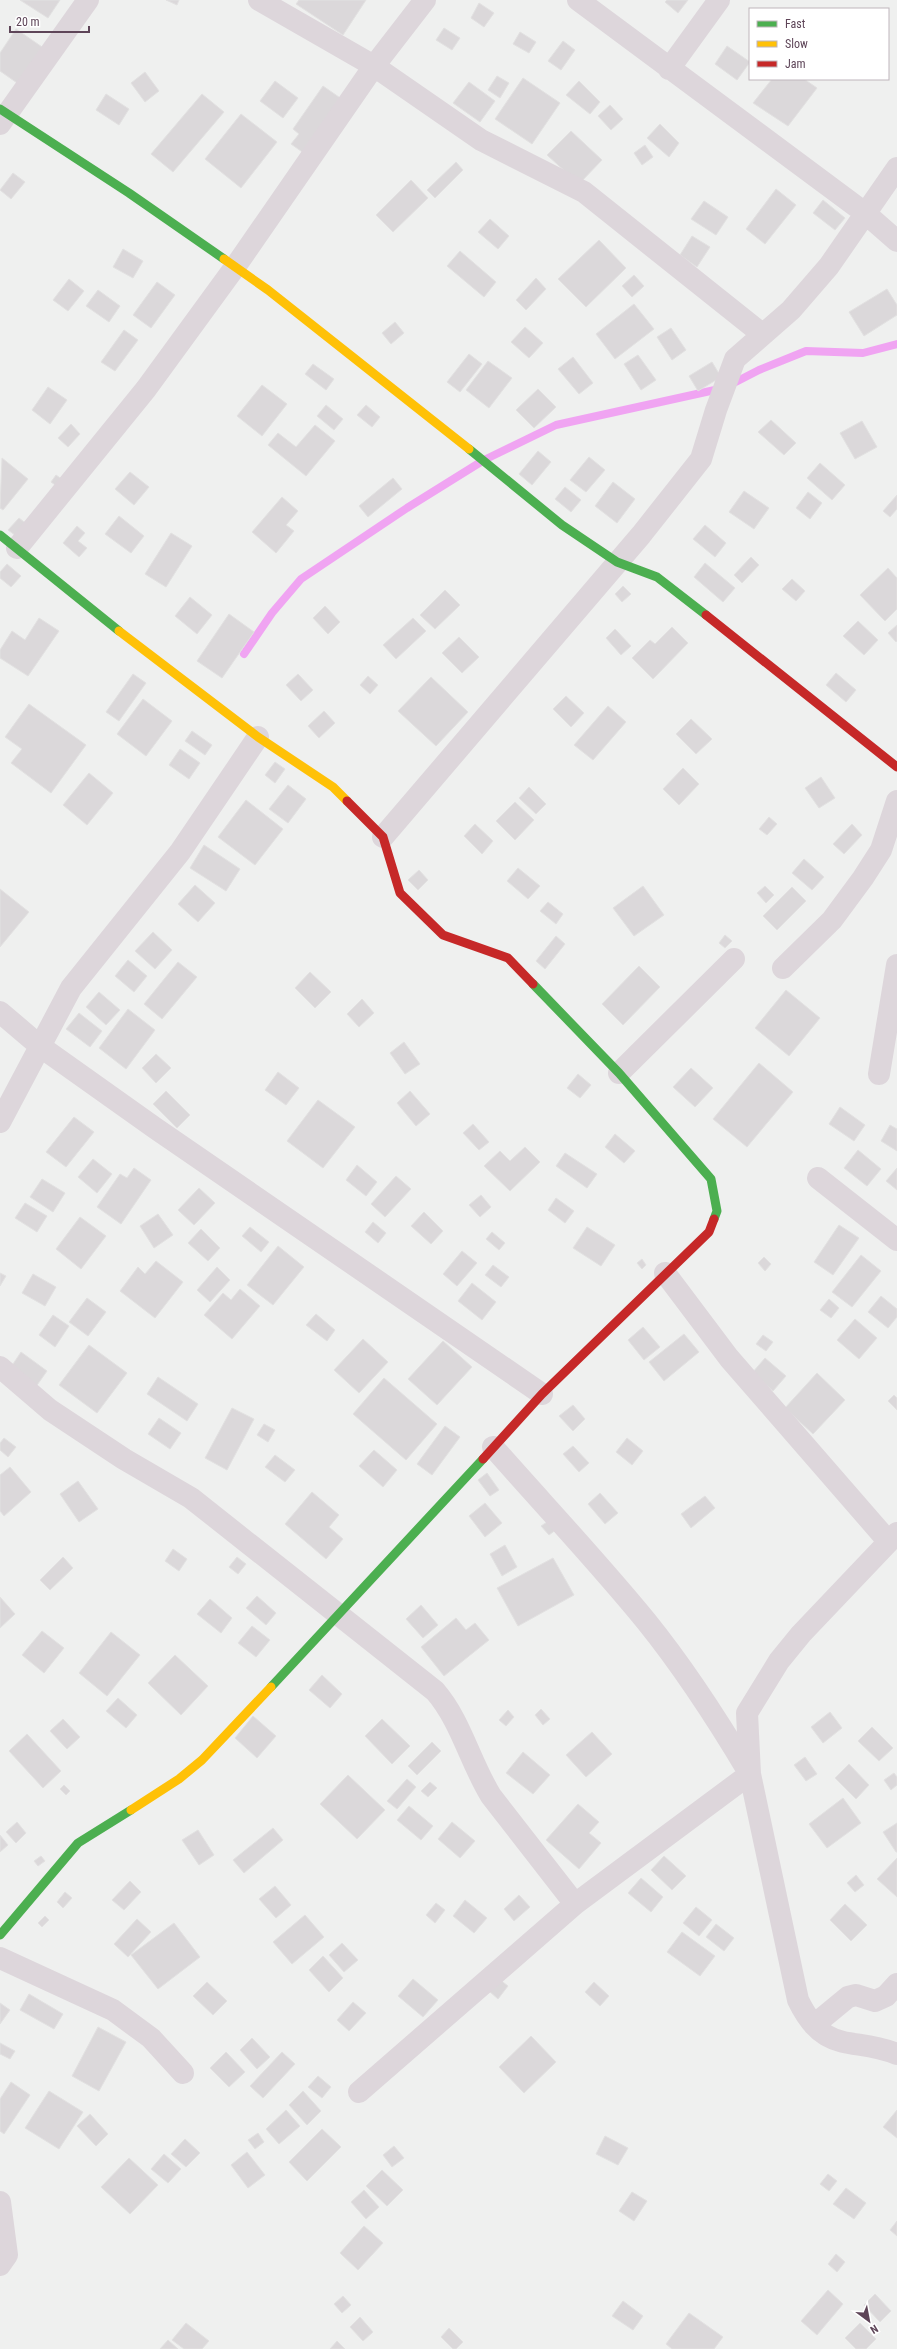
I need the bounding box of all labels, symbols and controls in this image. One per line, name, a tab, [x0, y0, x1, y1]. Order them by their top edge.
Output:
scale bar	[10, 8, 89, 34]
legend	[749, 8, 889, 80]
text: 20 m	[16, 15, 40, 29]
text: Fast	[785, 17, 806, 31]
text: Slow	[785, 37, 808, 51]
text: Jam	[785, 57, 806, 71]
north arrow	[849, 2301, 889, 2341]
text: N	[868, 2322, 880, 2336]

